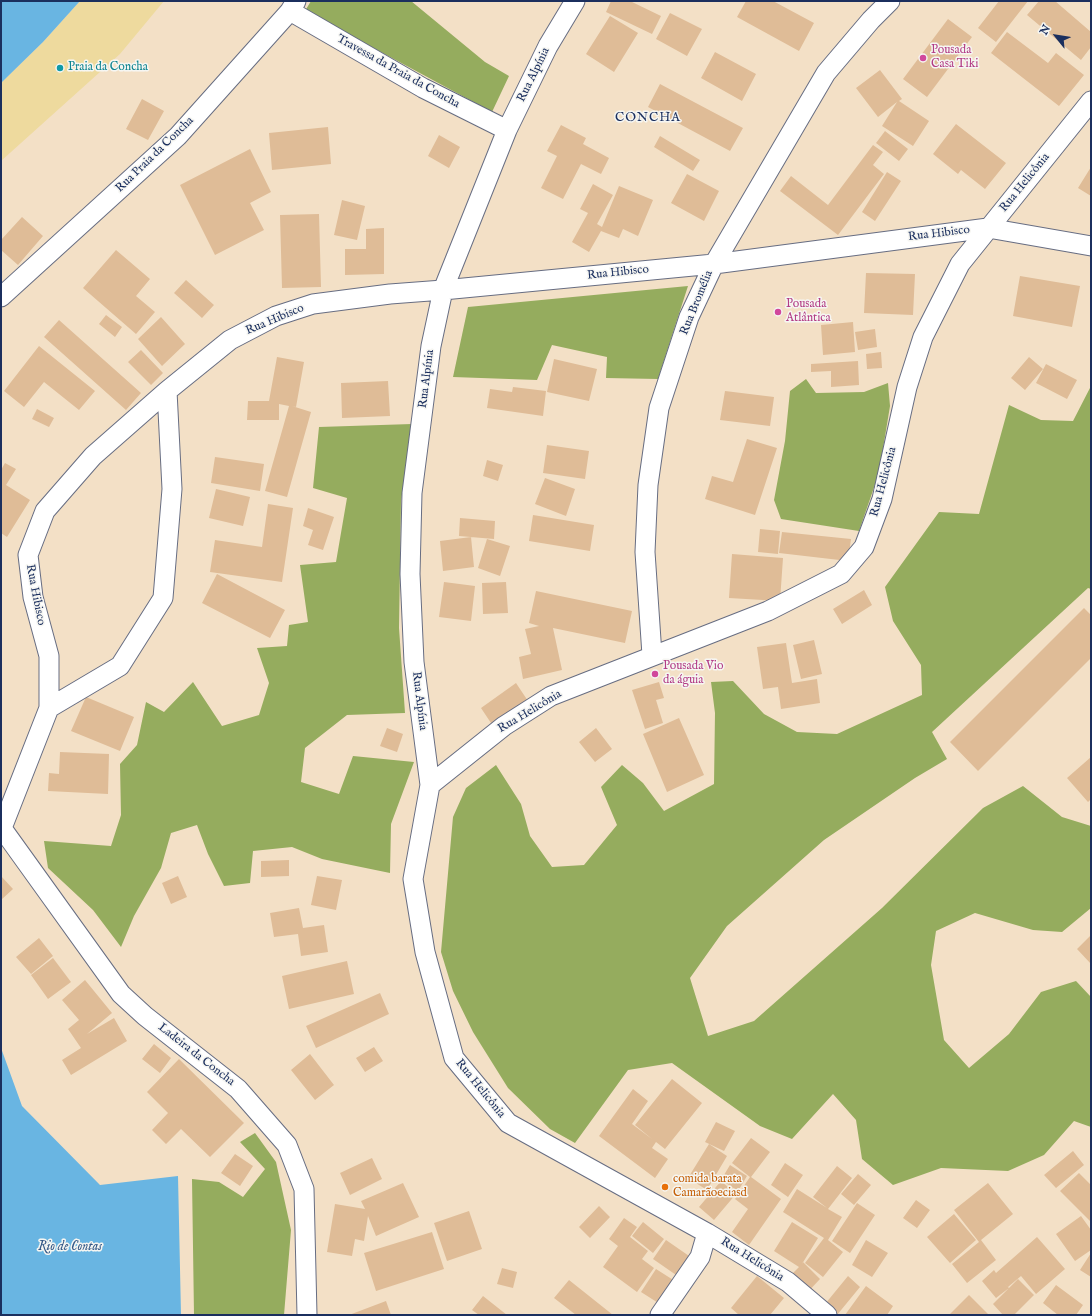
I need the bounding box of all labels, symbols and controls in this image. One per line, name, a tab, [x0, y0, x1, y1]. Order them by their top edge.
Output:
north arrow	[1036, 16, 1076, 56]
text: N	[1037, 22, 1054, 38]
street label: Travessa da Praia da Concha	[334, 32, 462, 112]
place label: Pousada Casa Tiki	[931, 44, 978, 72]
street label: Rua Alpínia	[515, 45, 553, 105]
marker: Pousada Casa Tiki	[918, 53, 928, 63]
place label: Praia da Concha	[68, 61, 148, 75]
marker: Praia da Concha	[55, 63, 65, 73]
district label: CONCHA	[615, 110, 681, 126]
street label: Rua Praia da Concha	[113, 114, 197, 196]
street label: Rua Helicônia	[997, 151, 1053, 215]
street label: Rua Hibisco	[907, 223, 971, 245]
street label: Rua Hibisco	[586, 263, 650, 283]
street label: Rua Bromélia	[678, 269, 716, 337]
place label: Pousada Atlântica	[786, 298, 831, 326]
street label: Rua Hibisco	[244, 301, 306, 339]
marker: Pousada Atlântica	[773, 307, 783, 317]
street label: Rua Alpínia	[416, 349, 438, 409]
street label: Rua Helicônia	[868, 446, 900, 518]
street label: Rua Hibisco	[22, 563, 48, 627]
place label: Pousada Vio da águia	[663, 660, 723, 688]
marker: Pousada Vio da águia	[650, 669, 660, 679]
street label: Rua Alpínia	[408, 671, 430, 731]
street label: Rua Helicônia	[496, 687, 564, 737]
street label: Ladeira da Concha	[155, 1021, 237, 1089]
street label: Rua Helicônia	[452, 1057, 508, 1121]
place label: comida barata Camarãoeciasd	[673, 1173, 747, 1201]
marker: comida barata Camarãoeciasd	[660, 1182, 670, 1192]
street label: Rua Helicônia	[718, 1235, 786, 1285]
water label: Rio de Contas	[38, 1239, 102, 1255]

